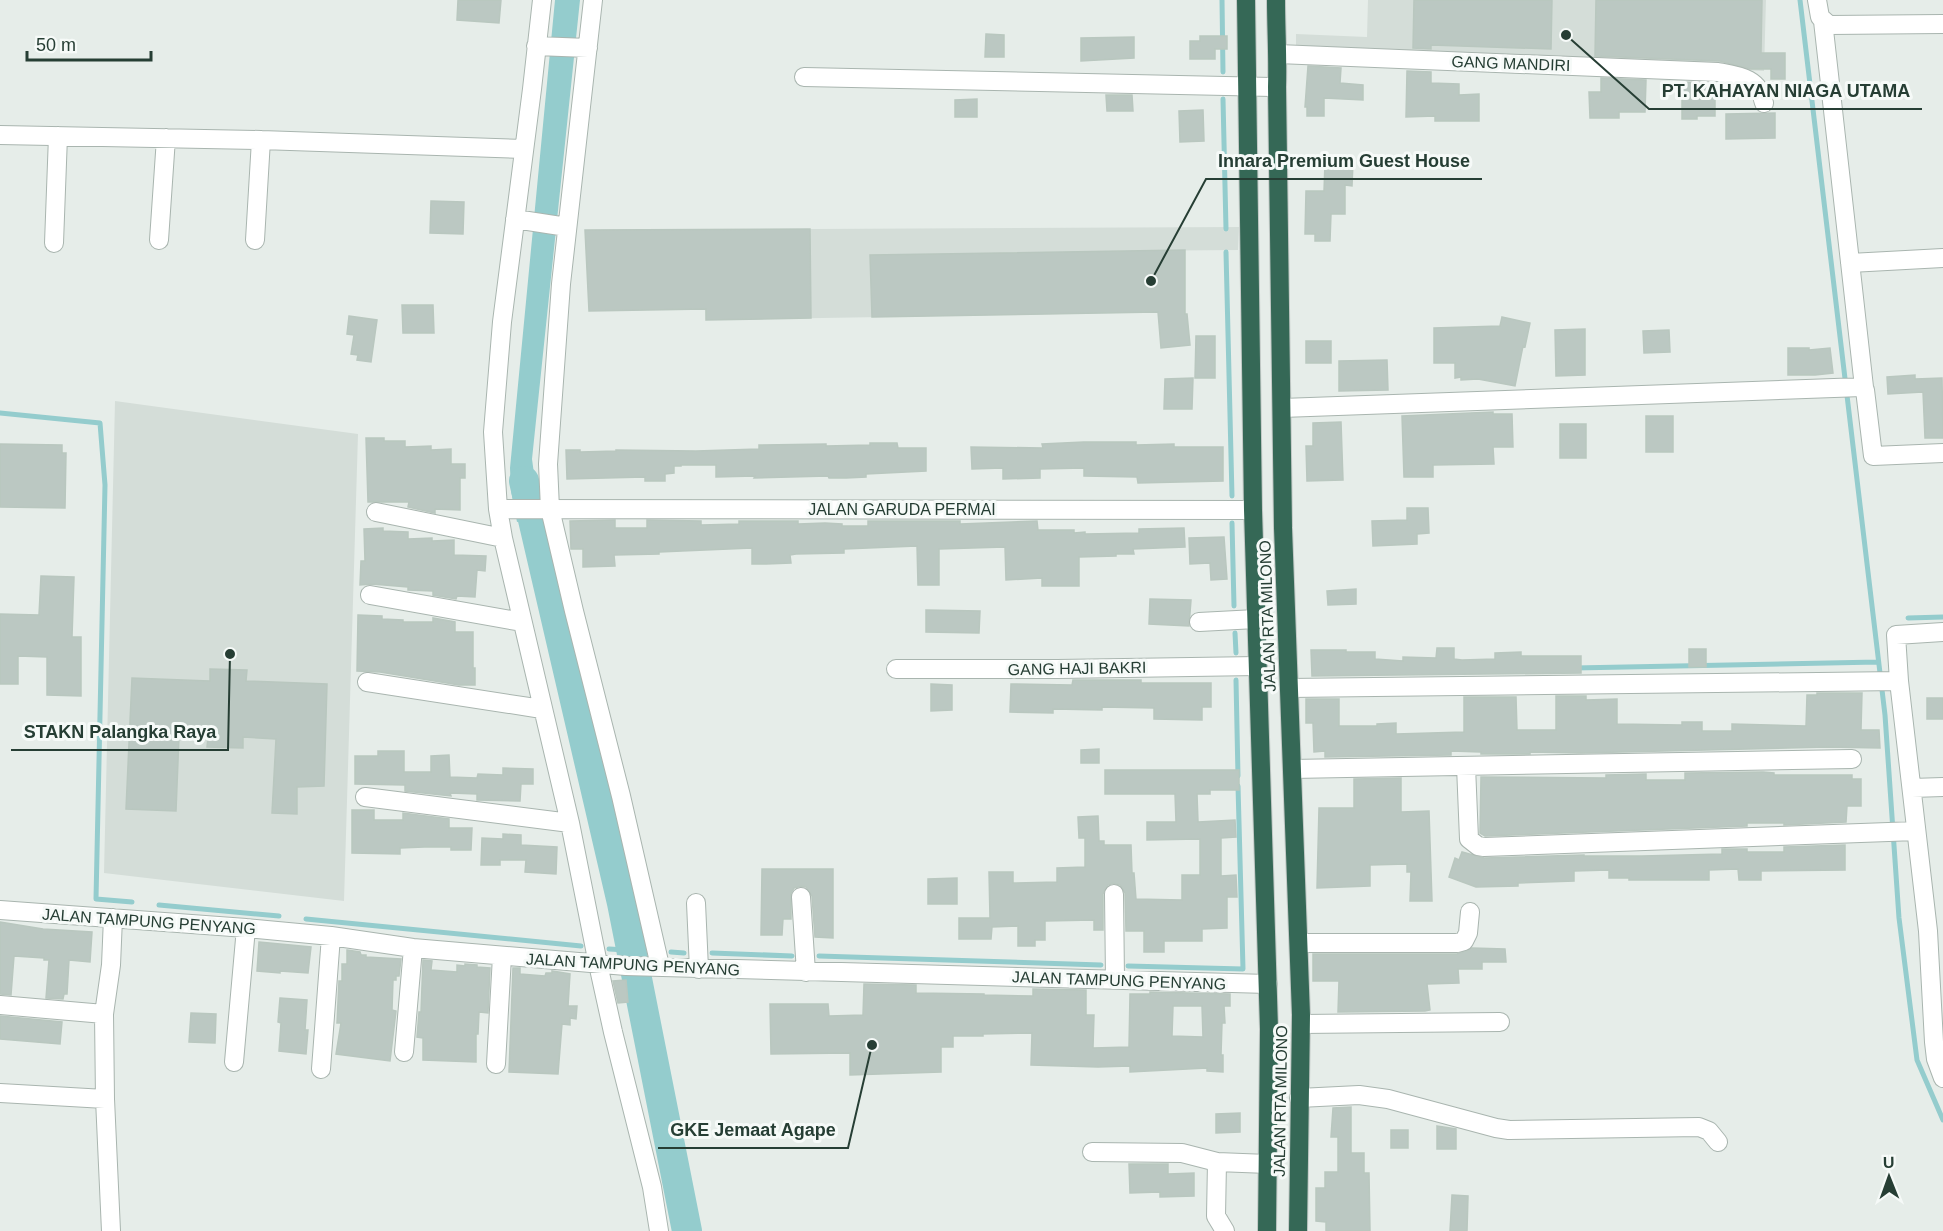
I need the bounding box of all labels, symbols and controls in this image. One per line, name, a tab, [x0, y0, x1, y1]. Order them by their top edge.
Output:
scale bar	[27, 24, 152, 62]
text: 50 m	[36, 35, 76, 55]
street label: GANG MANDIRI	[1451, 53, 1571, 74]
callout: PT. KAHAYAN NIAGA UTAMA	[1649, 73, 1922, 109]
text: PT. KAHAYAN NIAGA UTAMA	[1662, 81, 1910, 101]
callout: Innara Premium Guest House	[1206, 143, 1482, 179]
text: Innara Premium Guest House	[1218, 151, 1470, 171]
street label: JALAN GARUDA PERMAI	[808, 501, 996, 518]
street label: JALAN RTA MILONO	[1256, 540, 1279, 692]
street label: GANG HAJI BAKRI	[1008, 659, 1146, 678]
callout: STAKN Palangka Raya	[11, 714, 228, 750]
text: STAKN Palangka Raya	[24, 722, 217, 742]
street label: JALAN TAMPUNG PENYANG	[42, 906, 256, 937]
street label: JALAN TAMPUNG PENYANG	[526, 950, 740, 979]
street label: JALAN TAMPUNG PENYANG	[1012, 968, 1226, 993]
street label: JALAN RTA MILONO	[1271, 1025, 1290, 1177]
callout: GKE Jemaat Agape	[658, 1112, 848, 1148]
text: GKE Jemaat Agape	[670, 1120, 836, 1140]
north arrow	[1859, 1147, 1919, 1207]
text: U	[1883, 1154, 1895, 1171]

